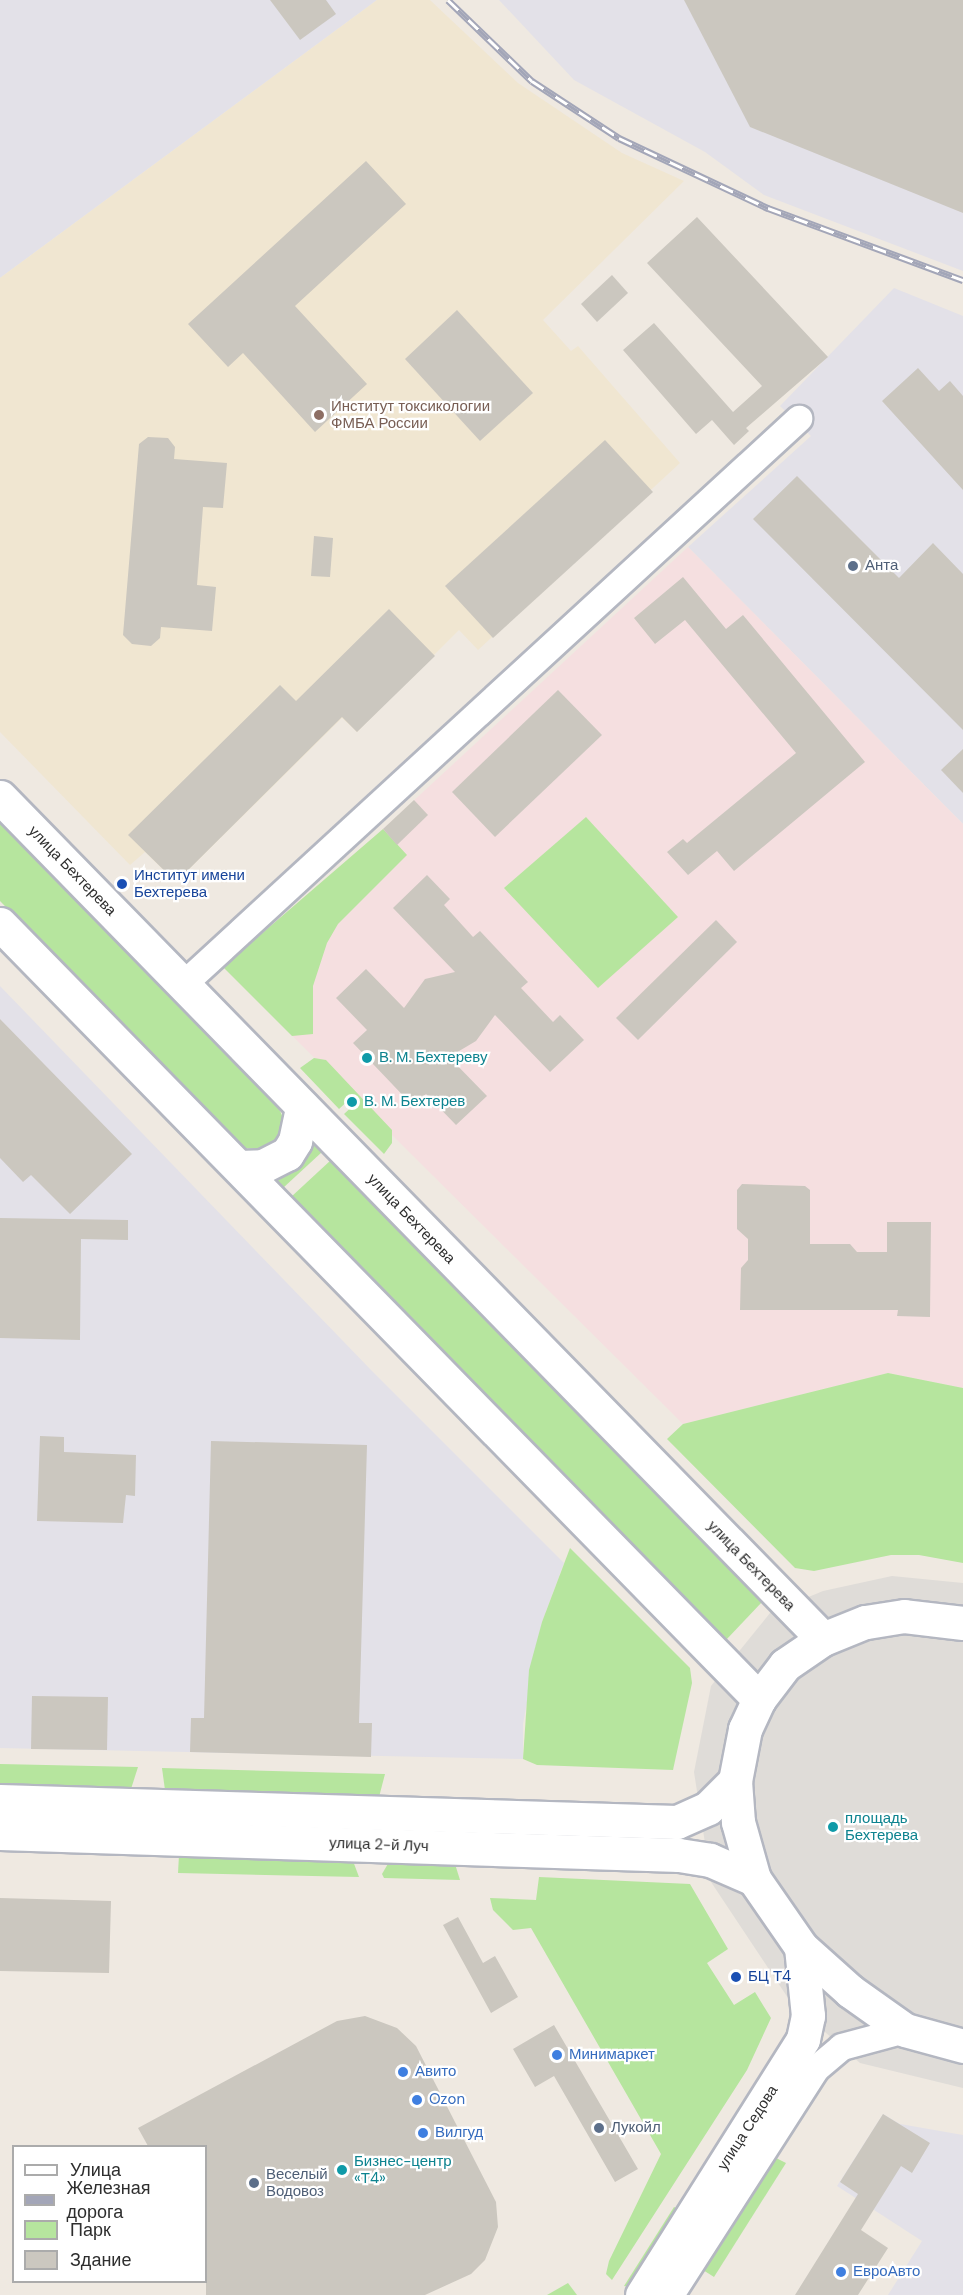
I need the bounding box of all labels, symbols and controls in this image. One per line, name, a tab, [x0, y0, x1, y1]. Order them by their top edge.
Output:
place label: Институт токсикологии ФМБА России	[331, 397, 490, 432]
marker: Институт токсикологии ФМБА России	[312, 408, 326, 422]
place label: Анта	[865, 557, 898, 575]
marker: Анта	[846, 559, 860, 573]
street label: улица Бехтерева	[24, 822, 120, 920]
place label: Институт имени Бехтерева	[134, 866, 245, 901]
marker: Институт имени Бехтерева	[115, 877, 129, 891]
place label: В. М. Бехтереву	[379, 1049, 487, 1067]
marker: В. М. Бехтереву	[360, 1051, 374, 1065]
place label: В. М. Бехтерев	[364, 1093, 465, 1111]
marker: В. М. Бехтерев	[345, 1095, 359, 1109]
street label: улица Бехтерева	[363, 1170, 459, 1268]
street label: улица Бехтерева	[703, 1517, 799, 1615]
place label: площадь Бехтерева	[845, 1809, 918, 1844]
marker: площадь Бехтерева	[826, 1820, 840, 1834]
street label: улица 2-й Луч	[329, 1834, 429, 1856]
place label: БЦ Т4	[748, 1968, 791, 1986]
marker: БЦ Т4	[729, 1970, 743, 1984]
place label: Минимаркет	[569, 2046, 655, 2064]
marker: Минимаркет	[550, 2048, 564, 2062]
place label: Авито	[415, 2063, 456, 2081]
marker: Авито	[396, 2065, 410, 2079]
street label: улица Седова	[714, 2082, 782, 2174]
place label: Ozon	[429, 2091, 465, 2109]
marker: Ozon	[410, 2093, 424, 2107]
place label: Лукойл	[611, 2119, 661, 2137]
marker: Лукойл	[592, 2121, 606, 2135]
place label: Вилгуд	[435, 2124, 483, 2142]
marker: Вилгуд	[416, 2126, 430, 2140]
legend	[12, 2145, 207, 2283]
place label: Бизнес-центр «Т4»	[354, 2152, 452, 2187]
text: Улица	[70, 2158, 121, 2182]
marker: Бизнес-центр «Т4»	[335, 2163, 349, 2177]
place label: Веселый Водовоз	[266, 2165, 328, 2200]
text: Железная дорога	[67, 2176, 150, 2224]
marker: Веселый Водовоз	[247, 2176, 261, 2190]
text: Парк	[70, 2218, 111, 2242]
text: Здание	[70, 2248, 131, 2272]
place label: ЕвроАвто	[853, 2263, 920, 2281]
marker: ЕвроАвто	[834, 2265, 848, 2279]

